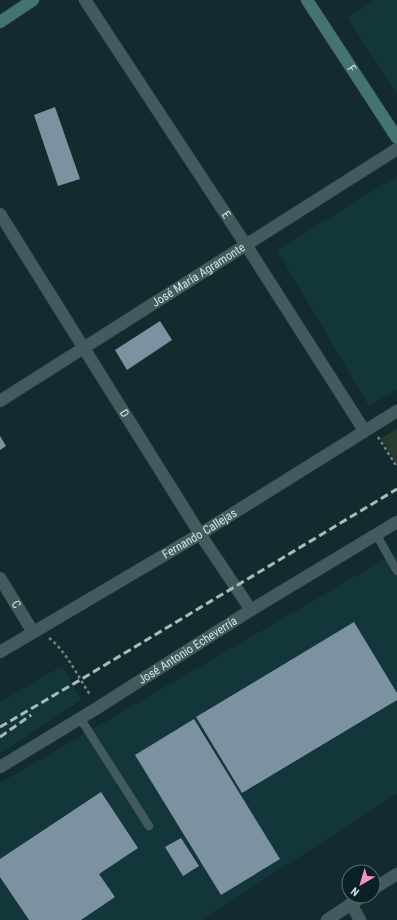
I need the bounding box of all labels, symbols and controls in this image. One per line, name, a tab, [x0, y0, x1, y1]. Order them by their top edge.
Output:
street label: F	[344, 62, 359, 75]
street label: E	[219, 208, 234, 221]
street label: José María Agramonte	[149, 240, 248, 310]
street label: D	[117, 407, 132, 420]
street label: Fernando Callejas	[160, 506, 239, 562]
street label: C	[8, 598, 24, 611]
street label: José Antonio Echeverría	[136, 613, 240, 687]
north arrow	[341, 864, 381, 904]
text: N	[348, 884, 362, 899]

